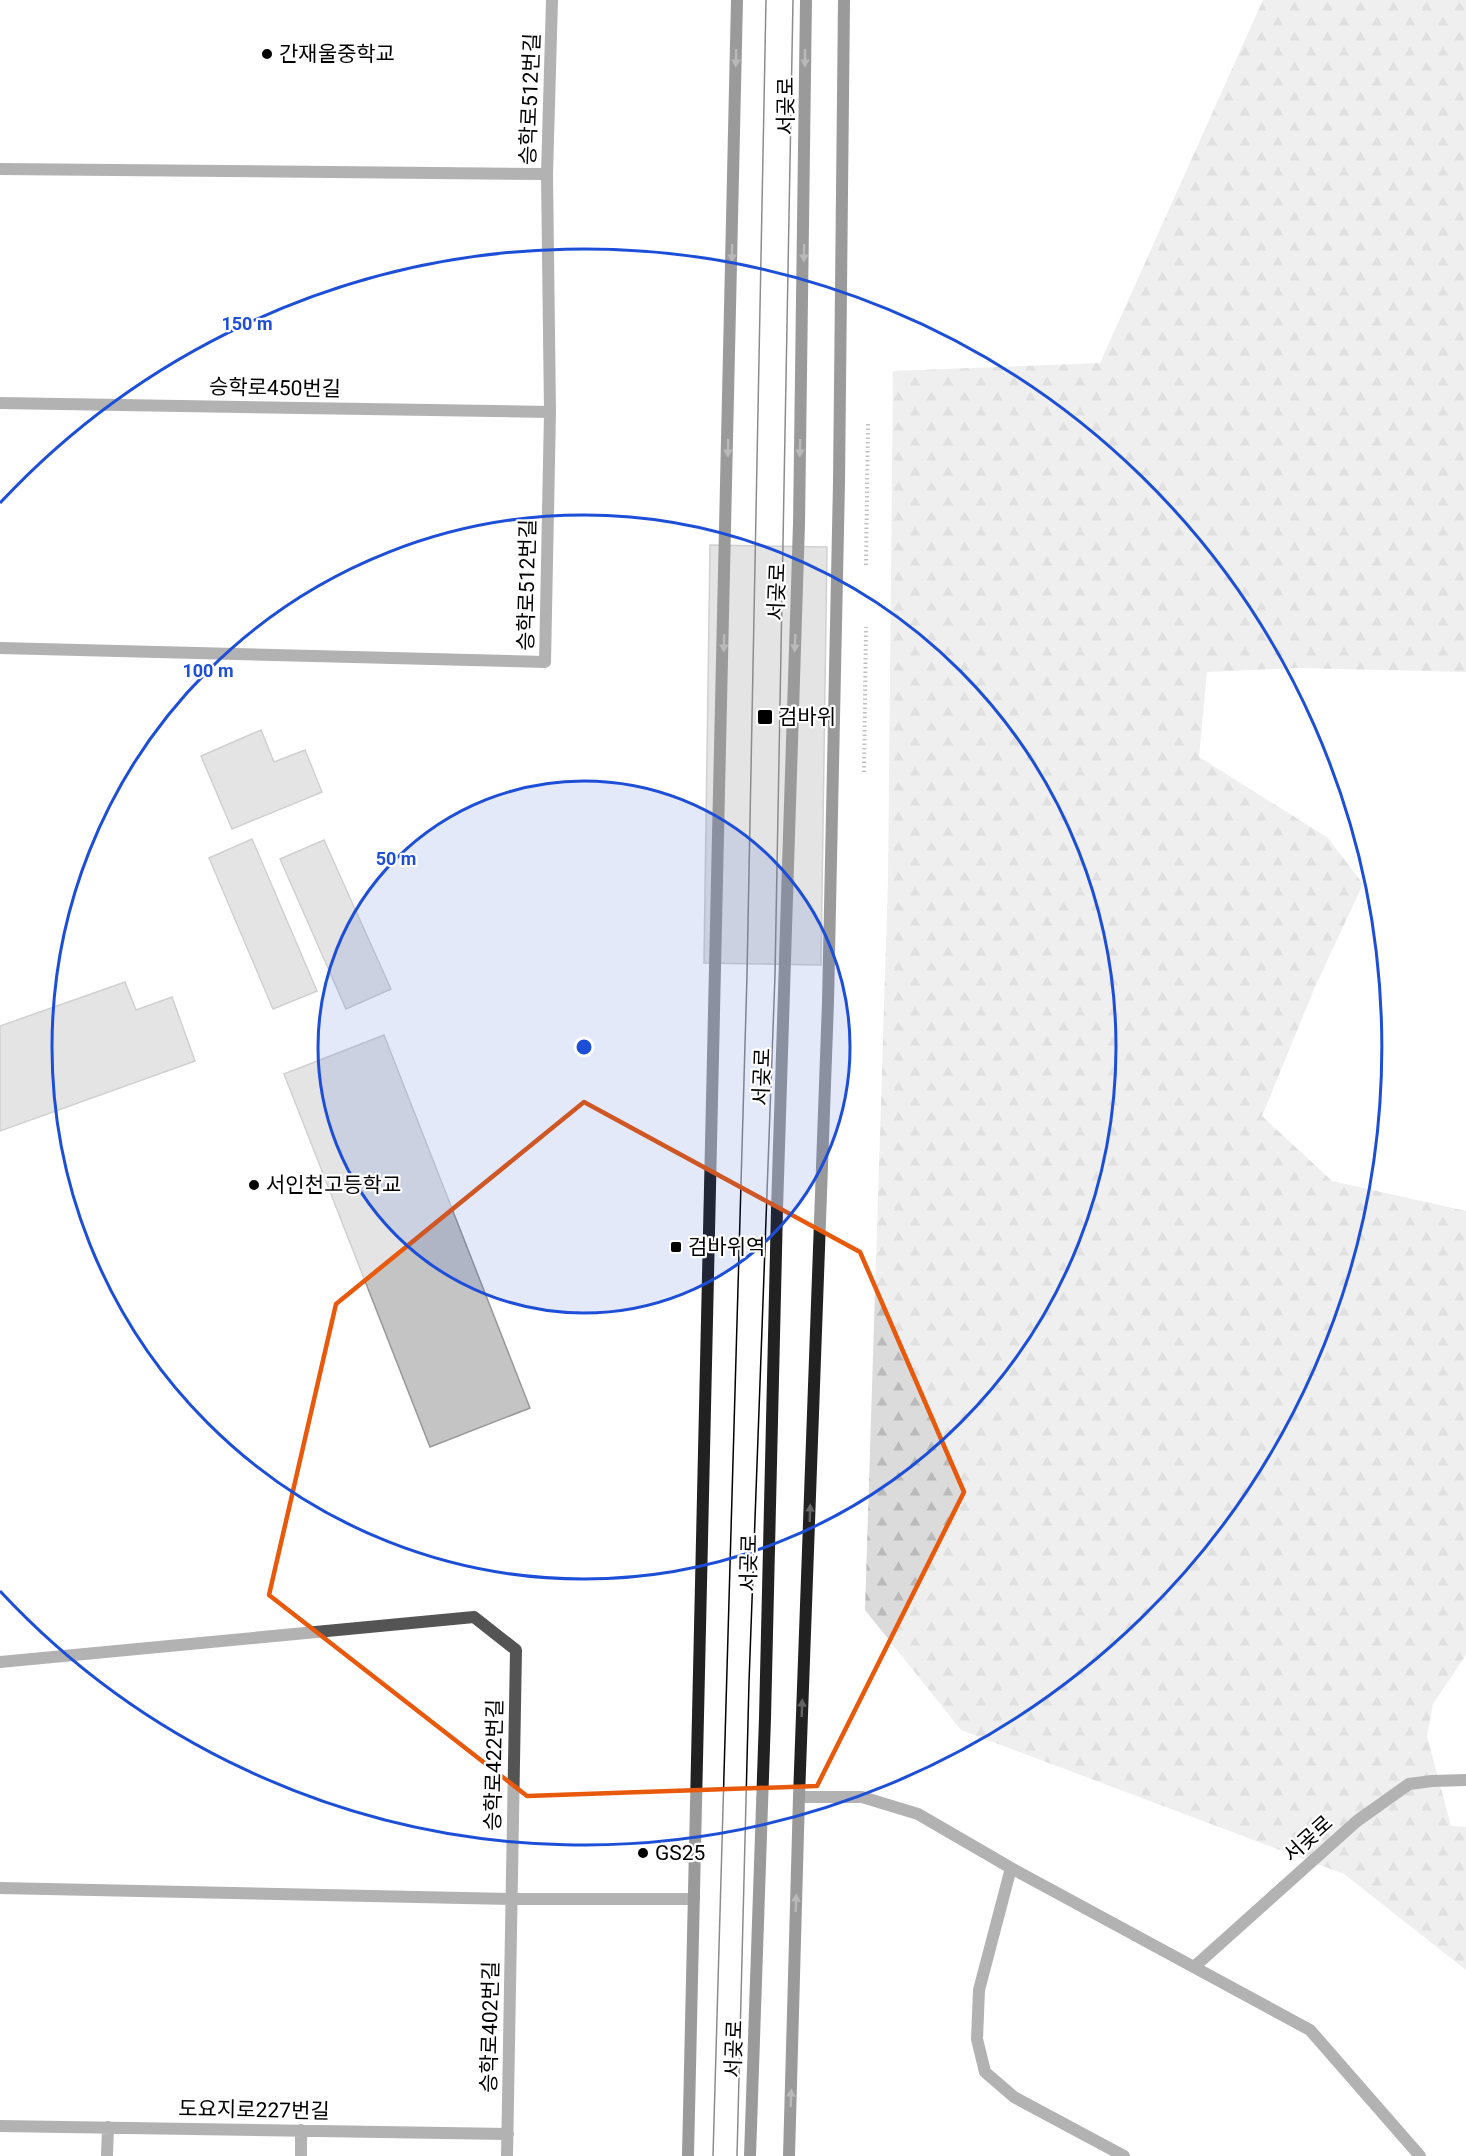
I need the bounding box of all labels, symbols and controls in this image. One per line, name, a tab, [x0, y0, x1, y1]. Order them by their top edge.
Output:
street label: 승학로512번길	[516, 33, 544, 165]
place label: 간재울중학교	[279, 42, 395, 66]
marker: 간재울중학교	[260, 47, 274, 61]
one-way arrow	[731, 49, 741, 68]
one-way arrow	[800, 49, 810, 68]
street label: 서곶로	[774, 77, 798, 135]
one-way arrow	[727, 244, 737, 263]
one-way arrow	[799, 244, 808, 263]
text: 150 m	[221, 313, 273, 334]
street label: 승학로450번길	[209, 375, 341, 401]
one-way arrow	[723, 439, 733, 458]
one-way arrow	[795, 439, 805, 458]
street label: 승학로512번길	[514, 519, 540, 651]
street label: 서곶로	[764, 563, 790, 621]
one-way arrow	[719, 634, 728, 653]
one-way arrow	[790, 634, 800, 653]
text: 100 m	[182, 660, 234, 681]
place label: 검바위	[778, 705, 836, 729]
marker: 검바위	[756, 708, 774, 726]
text: 50 m	[376, 848, 416, 869]
centre of rings	[574, 1037, 594, 1057]
street label: 서곶로	[749, 1048, 775, 1106]
place label: 서인천고등학교	[266, 1173, 401, 1197]
marker: 서인천고등학교	[247, 1178, 261, 1192]
place label: 검바위역	[688, 1235, 765, 1259]
marker: 검바위역	[669, 1240, 683, 1254]
one-way arrow	[805, 1503, 814, 1522]
street label: 서곶로	[736, 1534, 762, 1592]
one-way arrow	[798, 1698, 807, 1717]
street label: 승학로422번길	[481, 1699, 507, 1831]
street label: 서곶로	[1278, 1811, 1338, 1867]
place label: GS25	[655, 1841, 705, 1865]
marker: GS25	[636, 1846, 650, 1860]
one-way arrow	[792, 1893, 801, 1912]
street label: 승학로402번길	[477, 1961, 503, 2093]
street label: 서곶로	[721, 2020, 747, 2078]
one-way arrow	[786, 2088, 796, 2107]
street label: 도요지로227번길	[178, 2097, 330, 2123]

